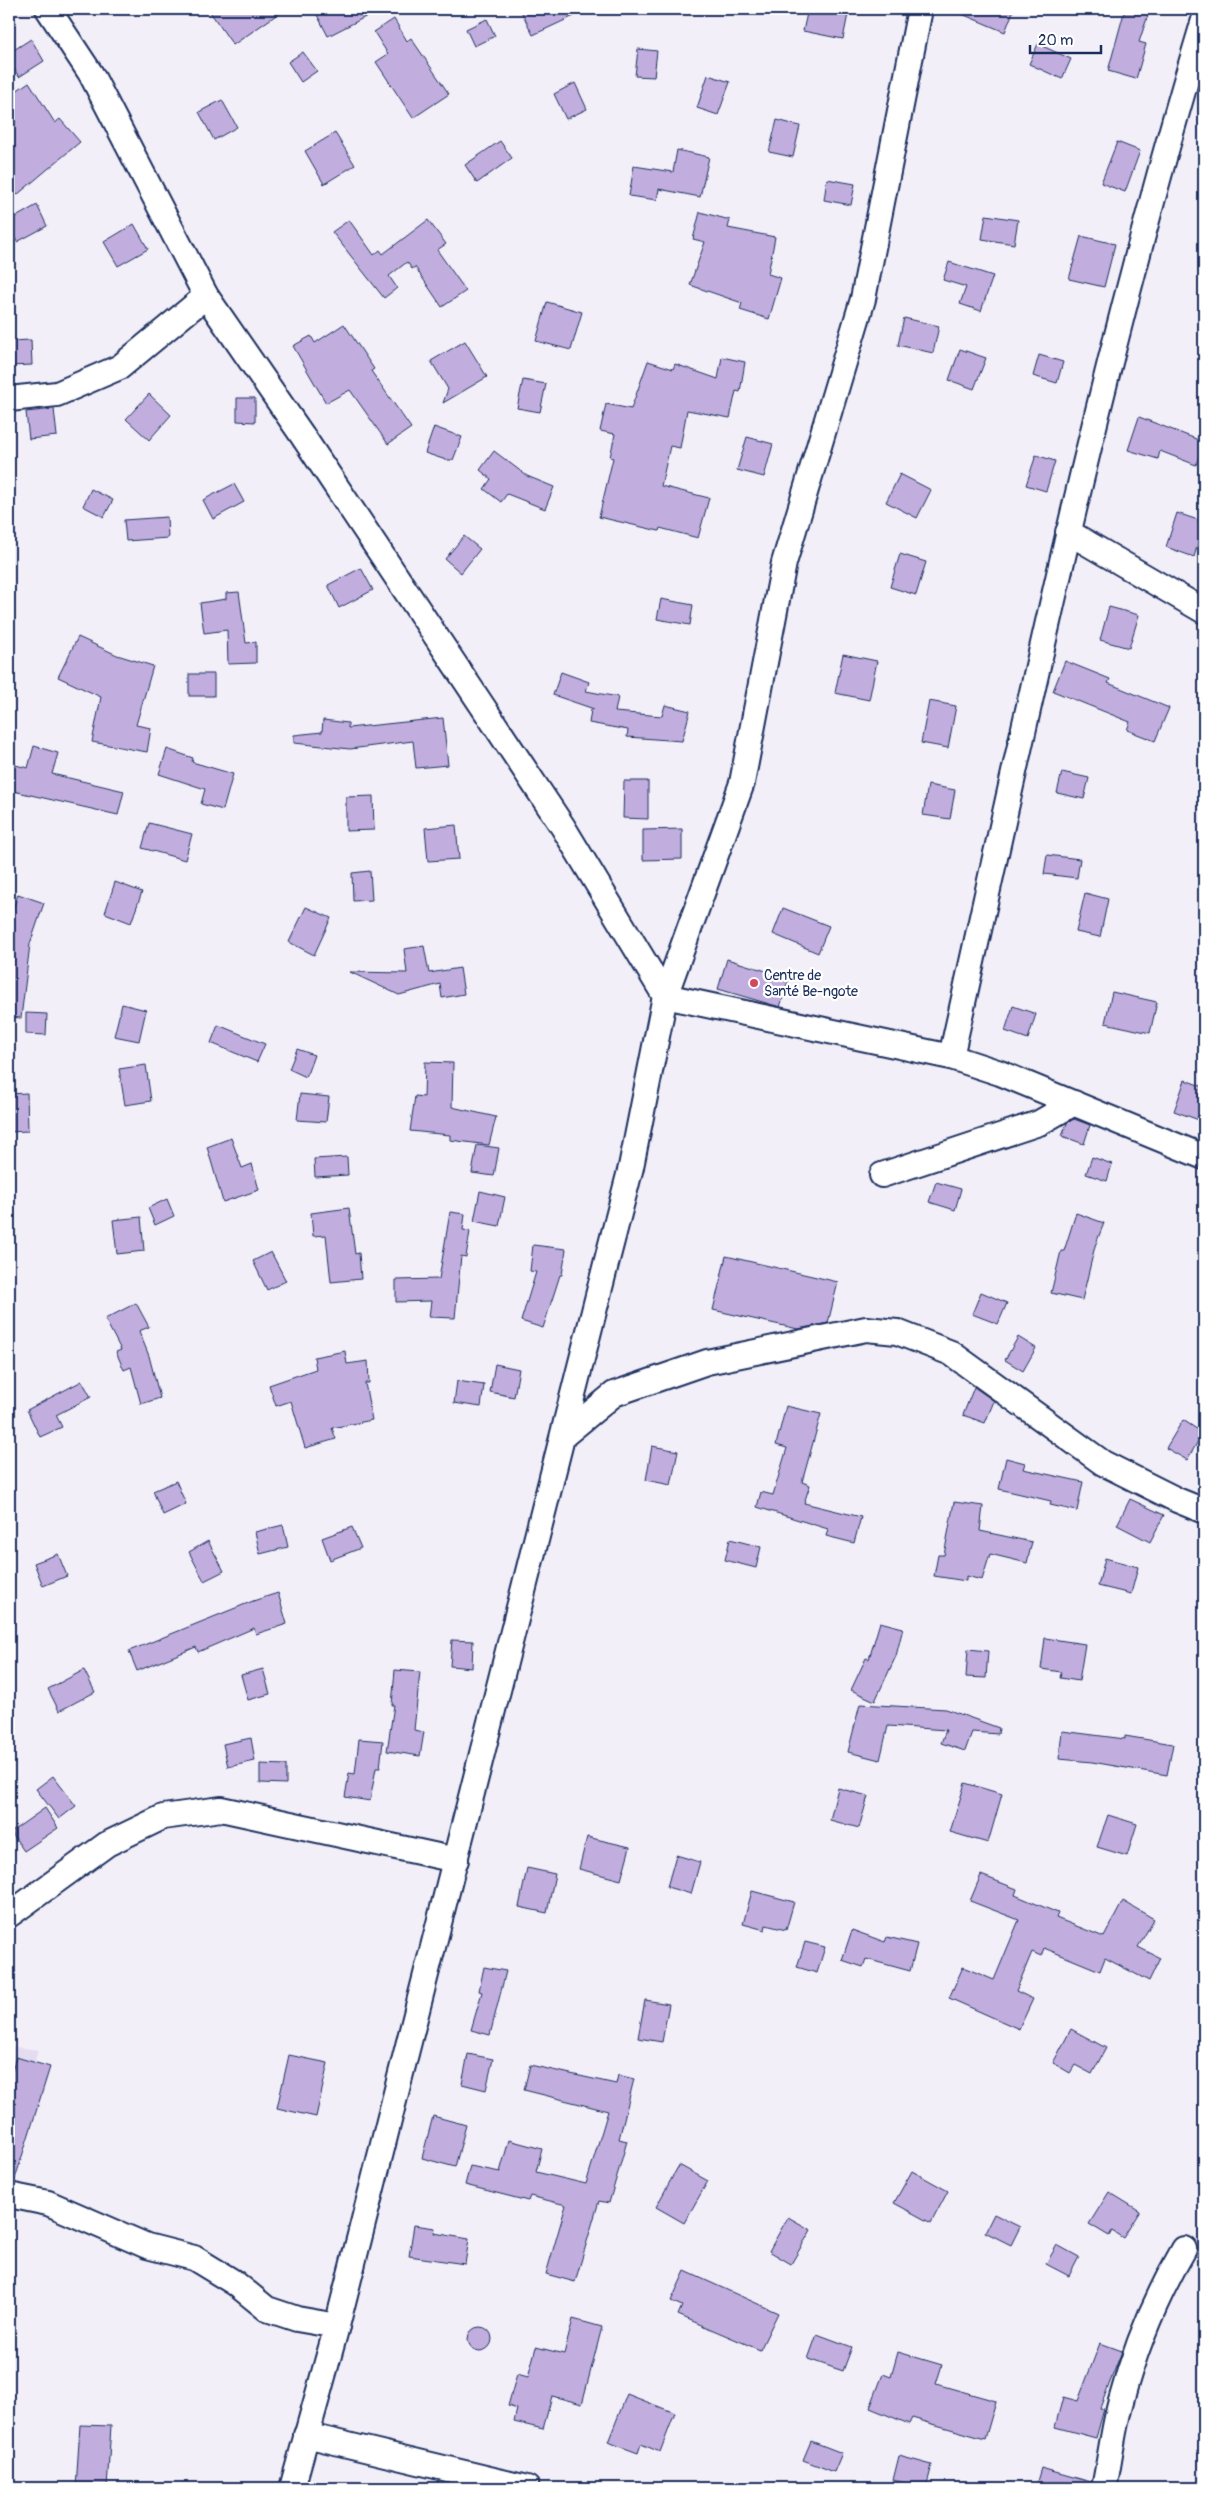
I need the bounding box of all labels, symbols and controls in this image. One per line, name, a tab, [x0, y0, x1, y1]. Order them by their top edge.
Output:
scale bar	[1030, 22, 1102, 54]
text: 20 m	[1038, 31, 1073, 50]
place label: Centre de Santé Be-ngote	[764, 967, 858, 1000]
marker: Centre de Santé Be-ngote	[748, 977, 760, 989]

